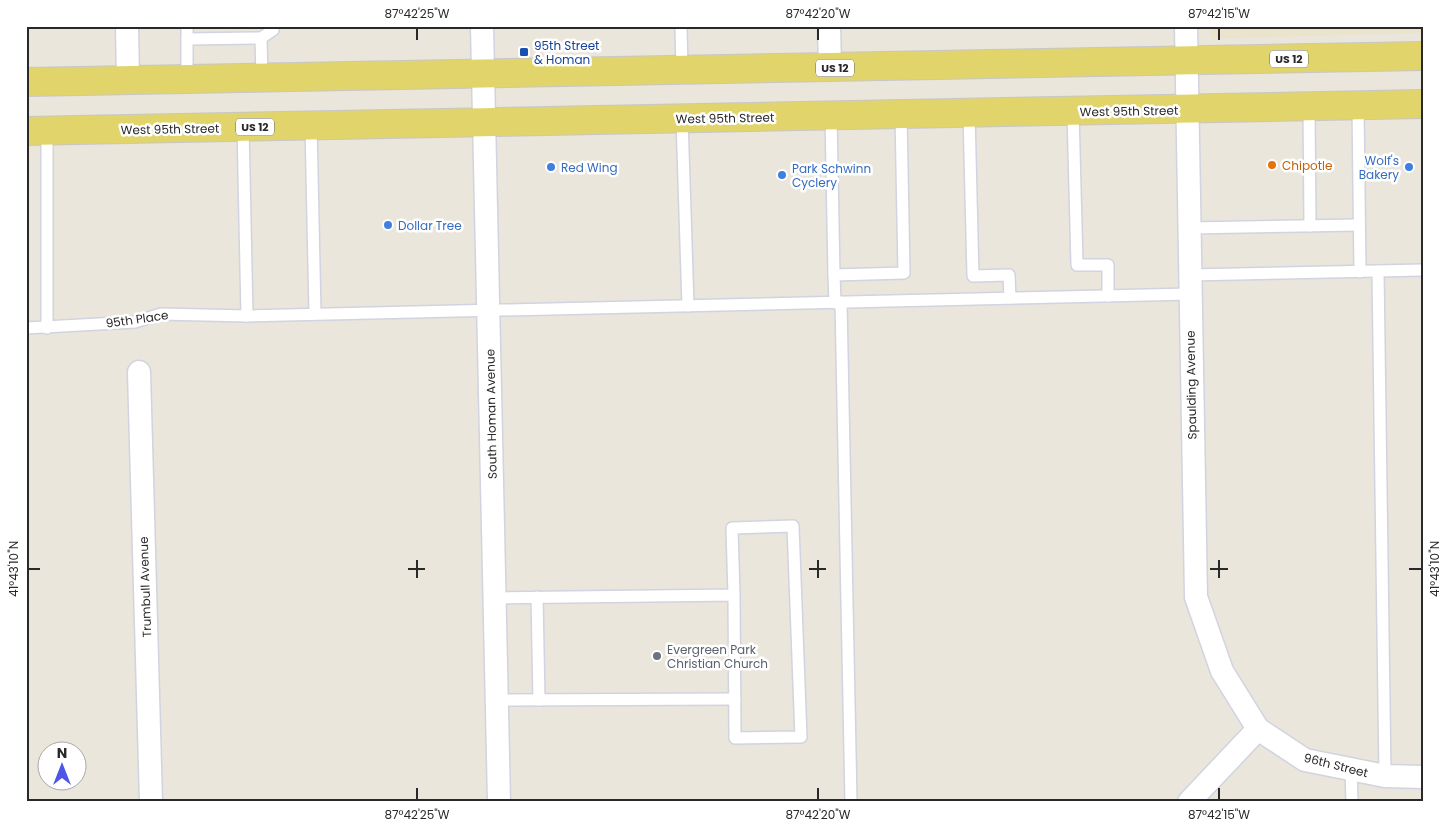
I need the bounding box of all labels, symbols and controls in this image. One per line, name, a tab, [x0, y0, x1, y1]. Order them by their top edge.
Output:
text: 87°42'25"W	[384, 5, 450, 22]
text: 87°42'20"W	[785, 5, 851, 22]
text: 87°42'15"W	[1188, 5, 1250, 22]
place label: 95th Street & Homan	[534, 37, 600, 68]
marker: 95th Street & Homan	[518, 46, 530, 58]
road number: US 12	[1270, 51, 1308, 68]
road number: US 12	[816, 59, 854, 76]
street label: West 95th Street	[1080, 102, 1178, 120]
street label: West 95th Street	[676, 109, 774, 127]
road number: US 12	[236, 118, 274, 136]
street label: West 95th Street	[121, 120, 219, 138]
place label: Wolf's Bakery	[1359, 152, 1399, 183]
place label: Chipotle	[1282, 157, 1332, 174]
place label: Red Wing	[561, 159, 618, 176]
marker: Chipotle	[1266, 159, 1278, 171]
place label: Park Schwinn Cyclery	[792, 160, 871, 191]
marker: Red Wing	[545, 161, 557, 173]
marker: Wolf's Bakery	[1403, 161, 1415, 173]
marker: Park Schwinn Cyclery	[776, 169, 788, 181]
place label: Dollar Tree	[398, 217, 462, 234]
marker: Dollar Tree	[382, 219, 394, 231]
street label: 95th Place	[105, 306, 169, 332]
street label: Spaulding Avenue	[1182, 330, 1200, 440]
street label: South Homan Avenue	[481, 349, 501, 479]
street label: Trumbull Avenue	[135, 536, 155, 638]
text: 41°43'10"N	[5, 541, 22, 597]
text: 41°43'10"N	[1426, 541, 1443, 597]
place label: Evergreen Park Christian Church	[667, 641, 768, 672]
marker: Evergreen Park Christian Church	[651, 650, 663, 662]
north arrow	[38, 740, 88, 790]
text: N	[57, 743, 67, 763]
street label: 96th Street	[1302, 749, 1370, 781]
text: 87°42'25"W	[384, 806, 450, 823]
text: 87°42'20"W	[785, 806, 851, 823]
text: 87°42'15"W	[1188, 806, 1250, 823]

